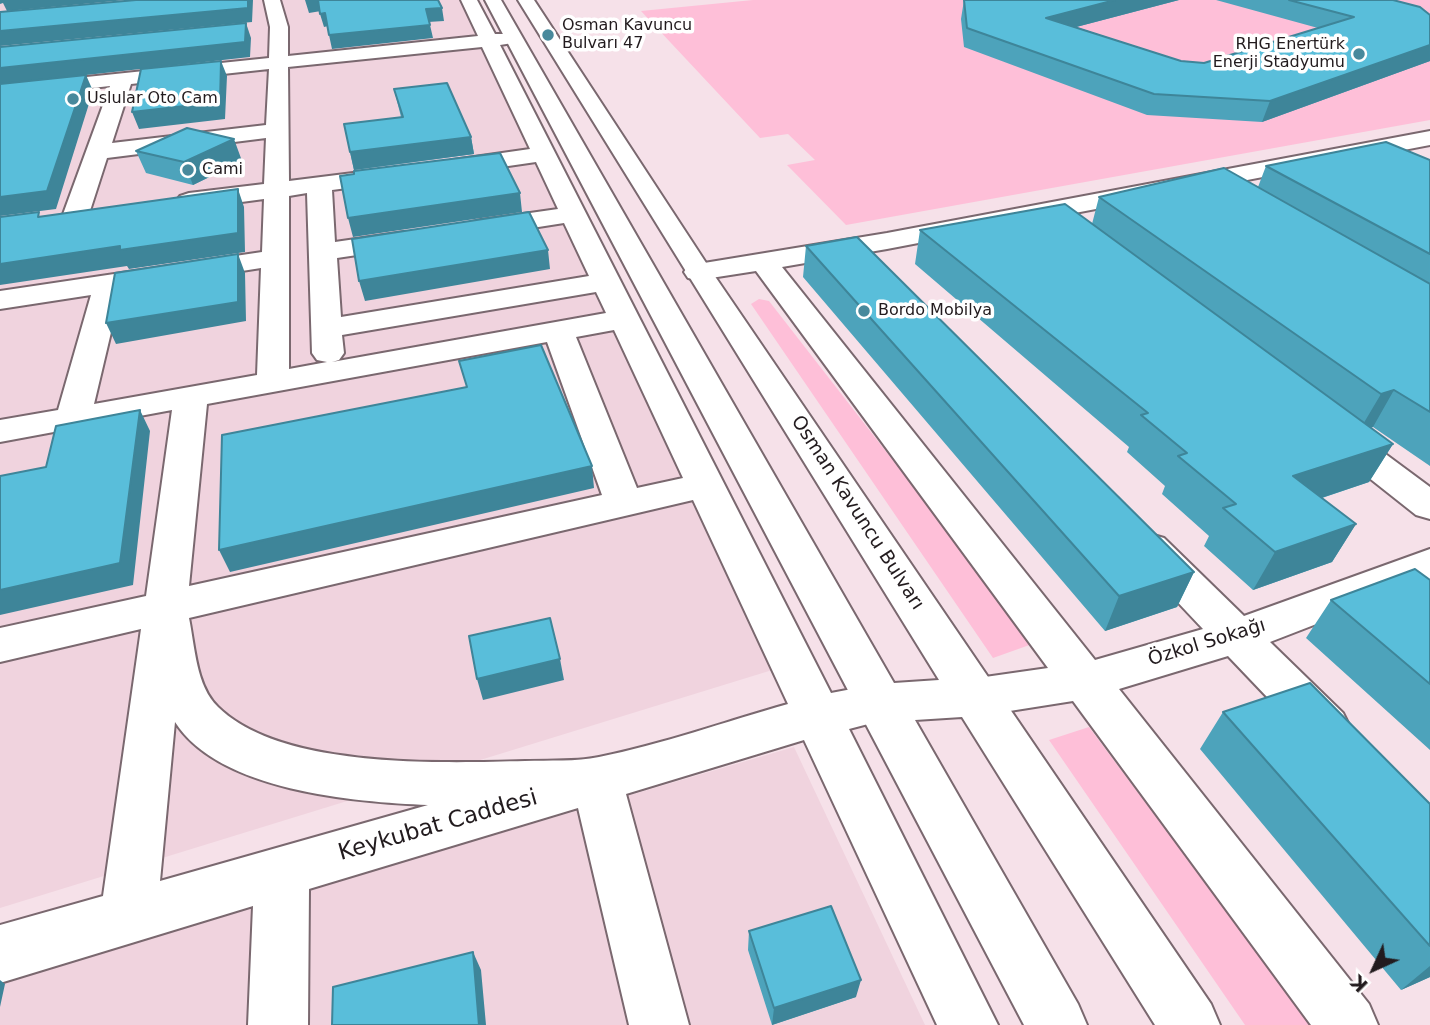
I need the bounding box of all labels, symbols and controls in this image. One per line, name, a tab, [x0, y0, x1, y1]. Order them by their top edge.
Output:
place label: Osman Kavuncu Bulvarı 47	[562, 16, 692, 54]
marker: Osman Kavuncu Bulvarı 47	[540, 27, 556, 43]
place label: RHG Enertürk Enerji Stadyumu	[1213, 35, 1345, 73]
marker: RHG Enertürk Enerji Stadyumu	[1351, 46, 1367, 62]
place label: Uslular Oto Cam	[87, 89, 218, 109]
marker: Uslular Oto Cam	[65, 91, 81, 107]
place label: Cami	[202, 160, 243, 180]
marker: Cami	[180, 162, 196, 178]
place label: Bordo Mobilya	[878, 301, 992, 321]
marker: Bordo Mobilya	[856, 303, 872, 319]
street label: Osman Kavuncu Bulvarı	[786, 412, 928, 614]
street label: Özkol Sokağı	[1146, 614, 1268, 672]
street label: Keykubat Caddesi	[335, 784, 541, 868]
north arrow	[1339, 934, 1409, 1004]
text: K	[1346, 971, 1372, 997]

